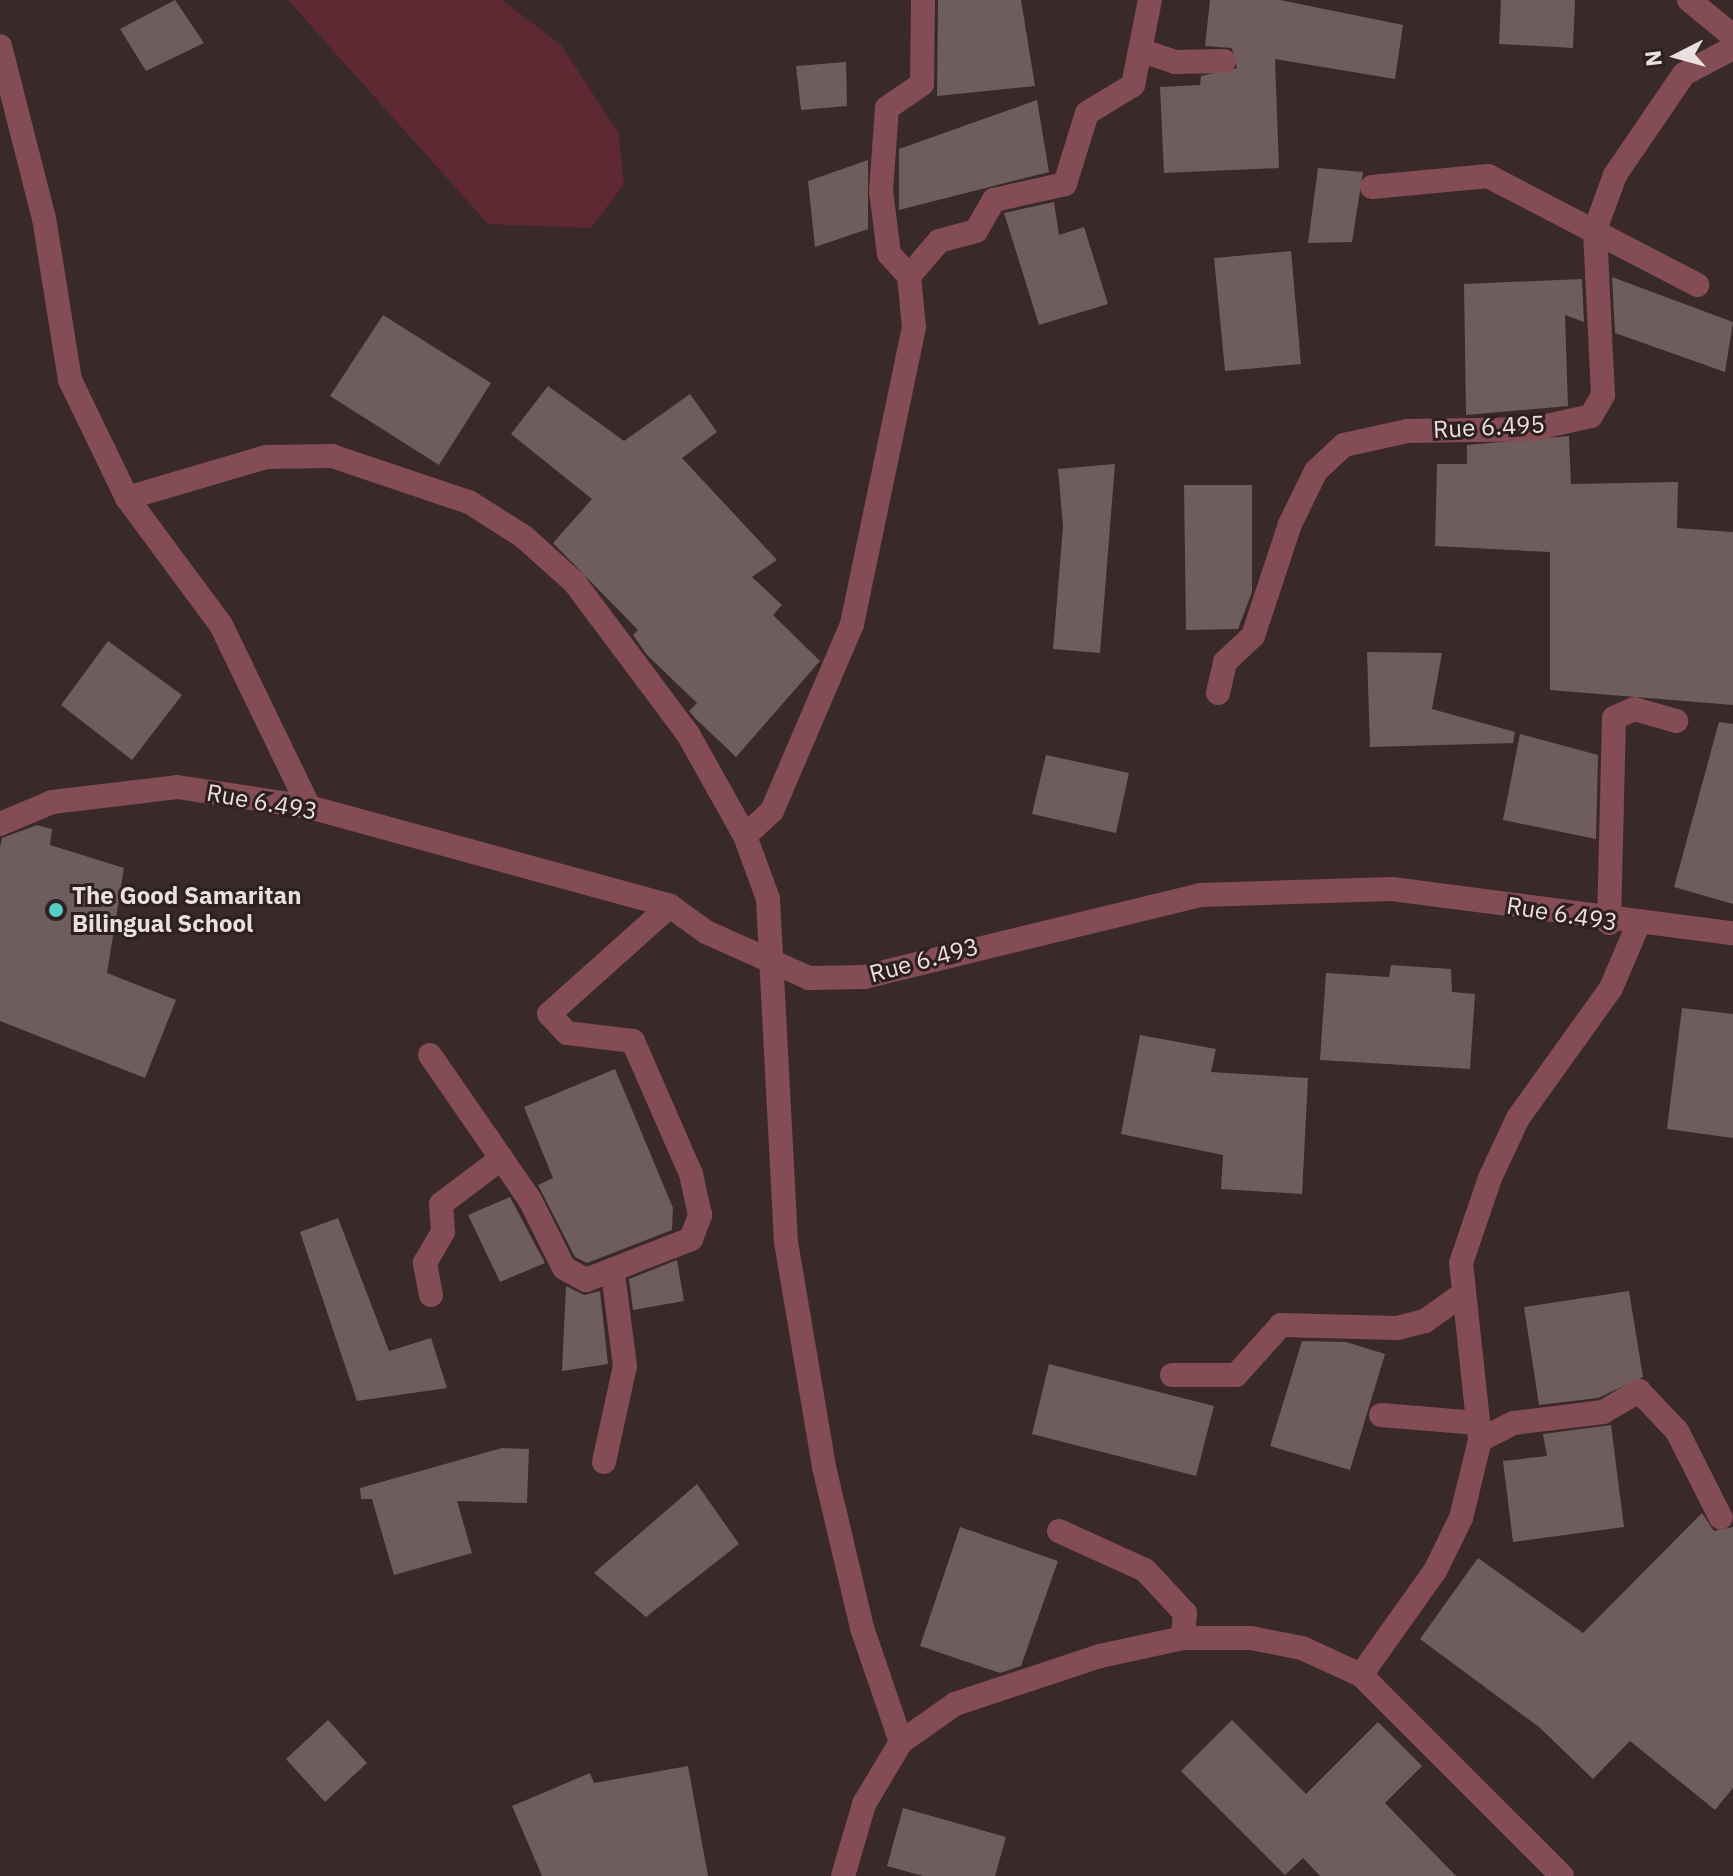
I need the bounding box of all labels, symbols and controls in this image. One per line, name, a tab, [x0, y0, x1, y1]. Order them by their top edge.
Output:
north arrow	[1637, 16, 1717, 96]
text: N	[1637, 49, 1668, 68]
street label: Rue 6.495	[1432, 410, 1546, 444]
street label: Rue 6.493	[204, 778, 320, 826]
place label: The Good Samaritan Bilingual School	[72, 882, 302, 938]
street label: Rue 6.493	[1504, 891, 1620, 937]
marker: The Good Samaritan Bilingual School	[47, 901, 65, 919]
street label: Rue 6.493	[866, 932, 982, 988]

